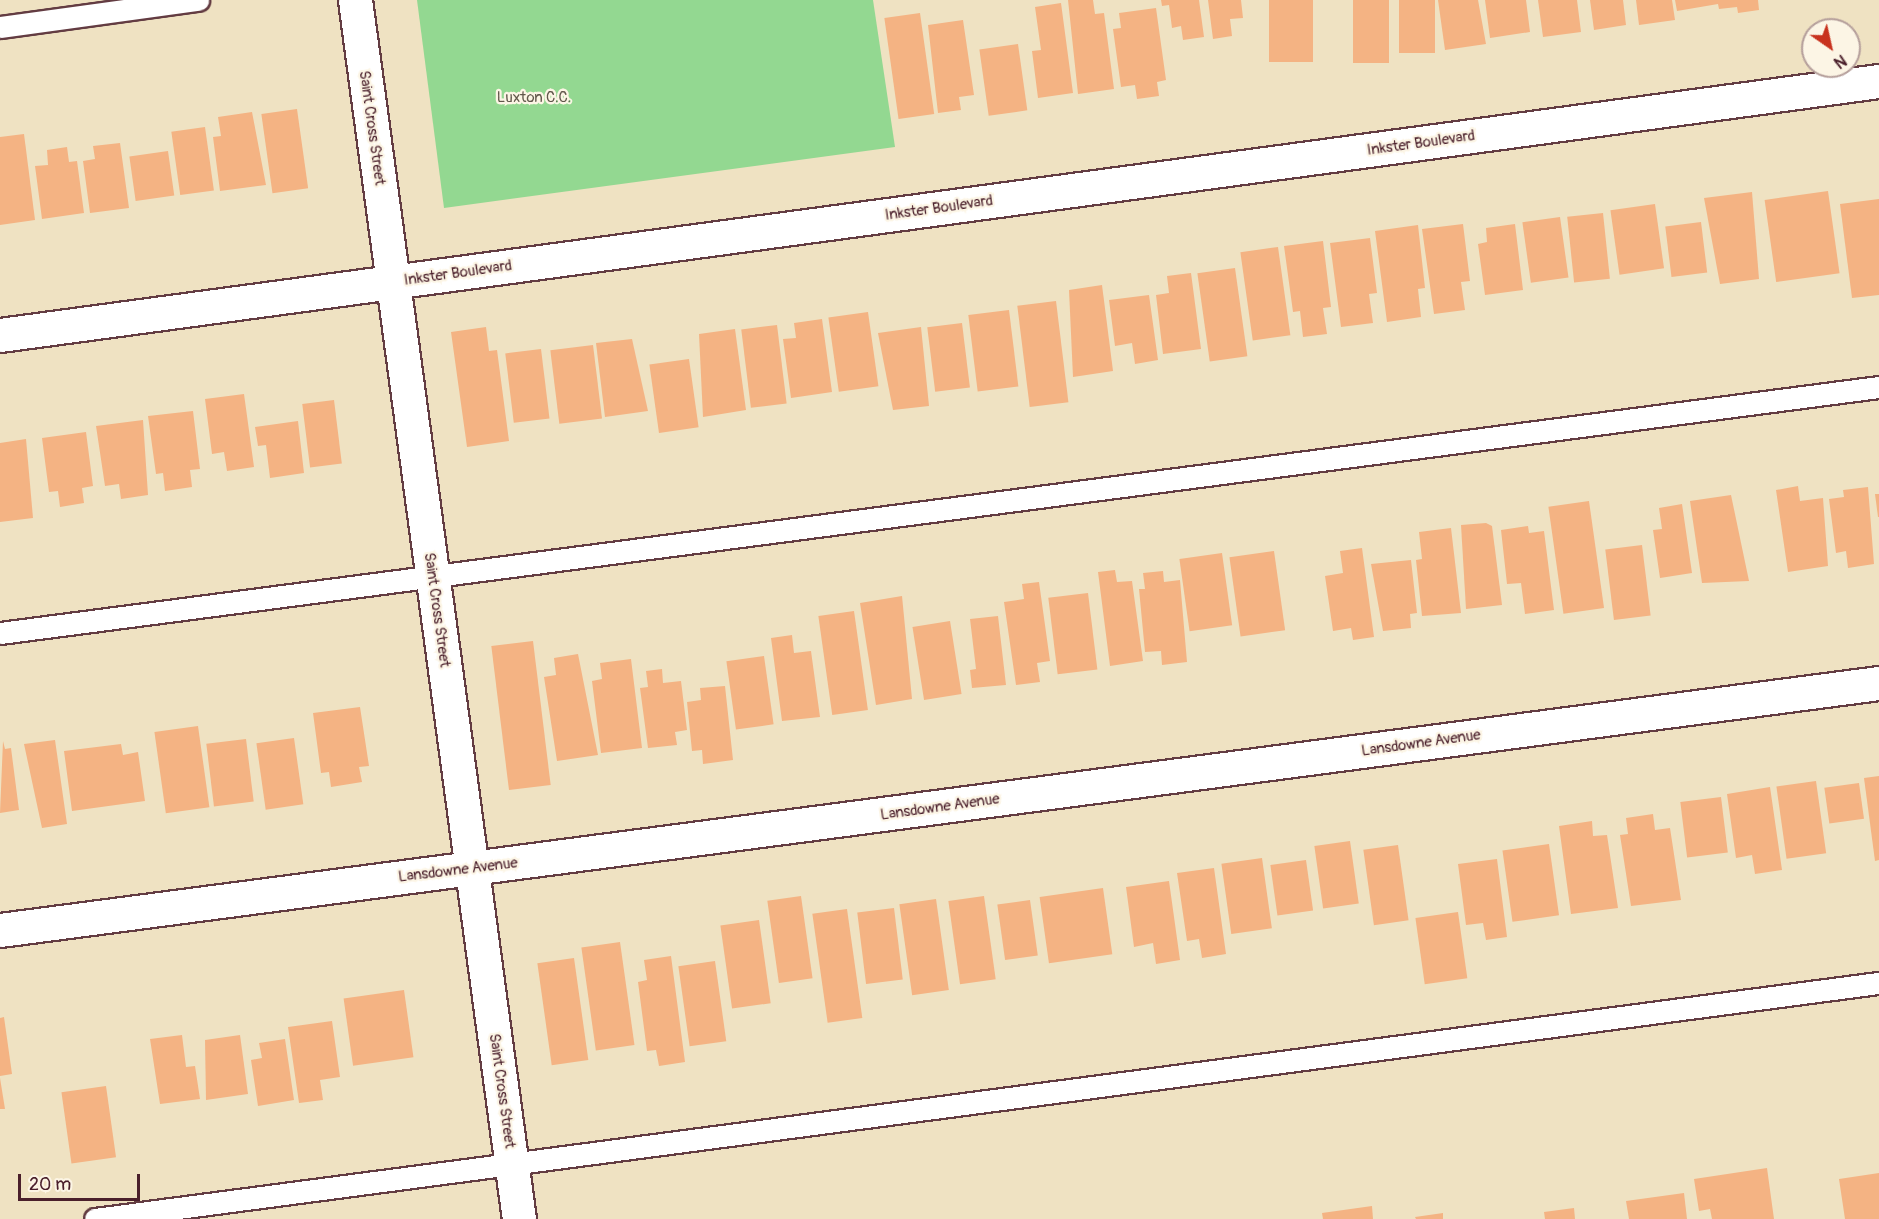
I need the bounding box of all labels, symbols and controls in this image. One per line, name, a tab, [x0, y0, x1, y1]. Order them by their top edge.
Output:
north arrow	[1801, 18, 1861, 78]
text: N	[1830, 50, 1850, 73]
street label: Saint Cross Street	[355, 70, 389, 186]
park label: Luxton C.C.	[497, 89, 571, 107]
street label: Inkster Boulevard	[1366, 127, 1476, 159]
street label: Inkster Boulevard	[884, 192, 994, 224]
street label: Inkster Boulevard	[403, 257, 513, 289]
street label: Saint Cross Street	[420, 552, 454, 668]
street label: Lansdowne Avenue	[1360, 726, 1482, 760]
street label: Lansdowne Avenue	[879, 790, 1001, 824]
street label: Lansdowne Avenue	[397, 854, 519, 886]
street label: Saint Cross Street	[485, 1033, 519, 1149]
scale bar	[21, 1162, 142, 1200]
text: 20 m	[29, 1173, 71, 1196]

